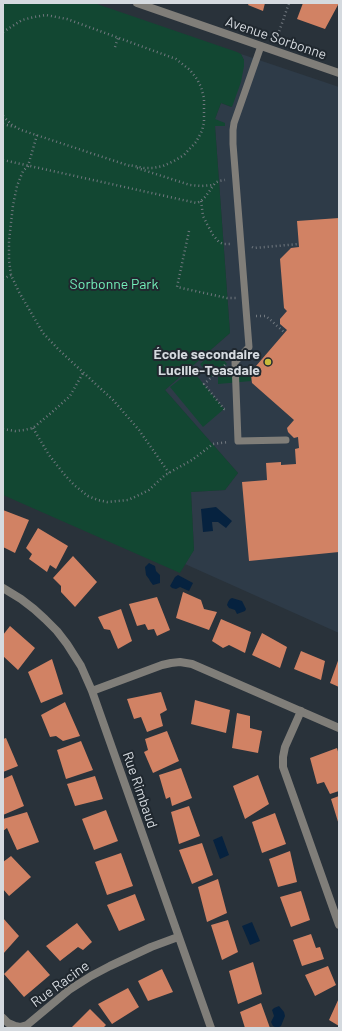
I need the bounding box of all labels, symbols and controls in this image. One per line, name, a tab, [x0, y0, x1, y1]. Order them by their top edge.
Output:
street label: Avenue Sorbonne	[223, 13, 329, 63]
park label: Sorbonne Park	[70, 276, 158, 292]
place label: École secondaire Lucille-Teasdale	[154, 346, 260, 378]
marker: École secondaire Lucille-Teasdale	[263, 357, 273, 367]
street label: Rue Rimbaud	[119, 749, 161, 831]
street label: Rue Racine	[28, 957, 92, 1011]

